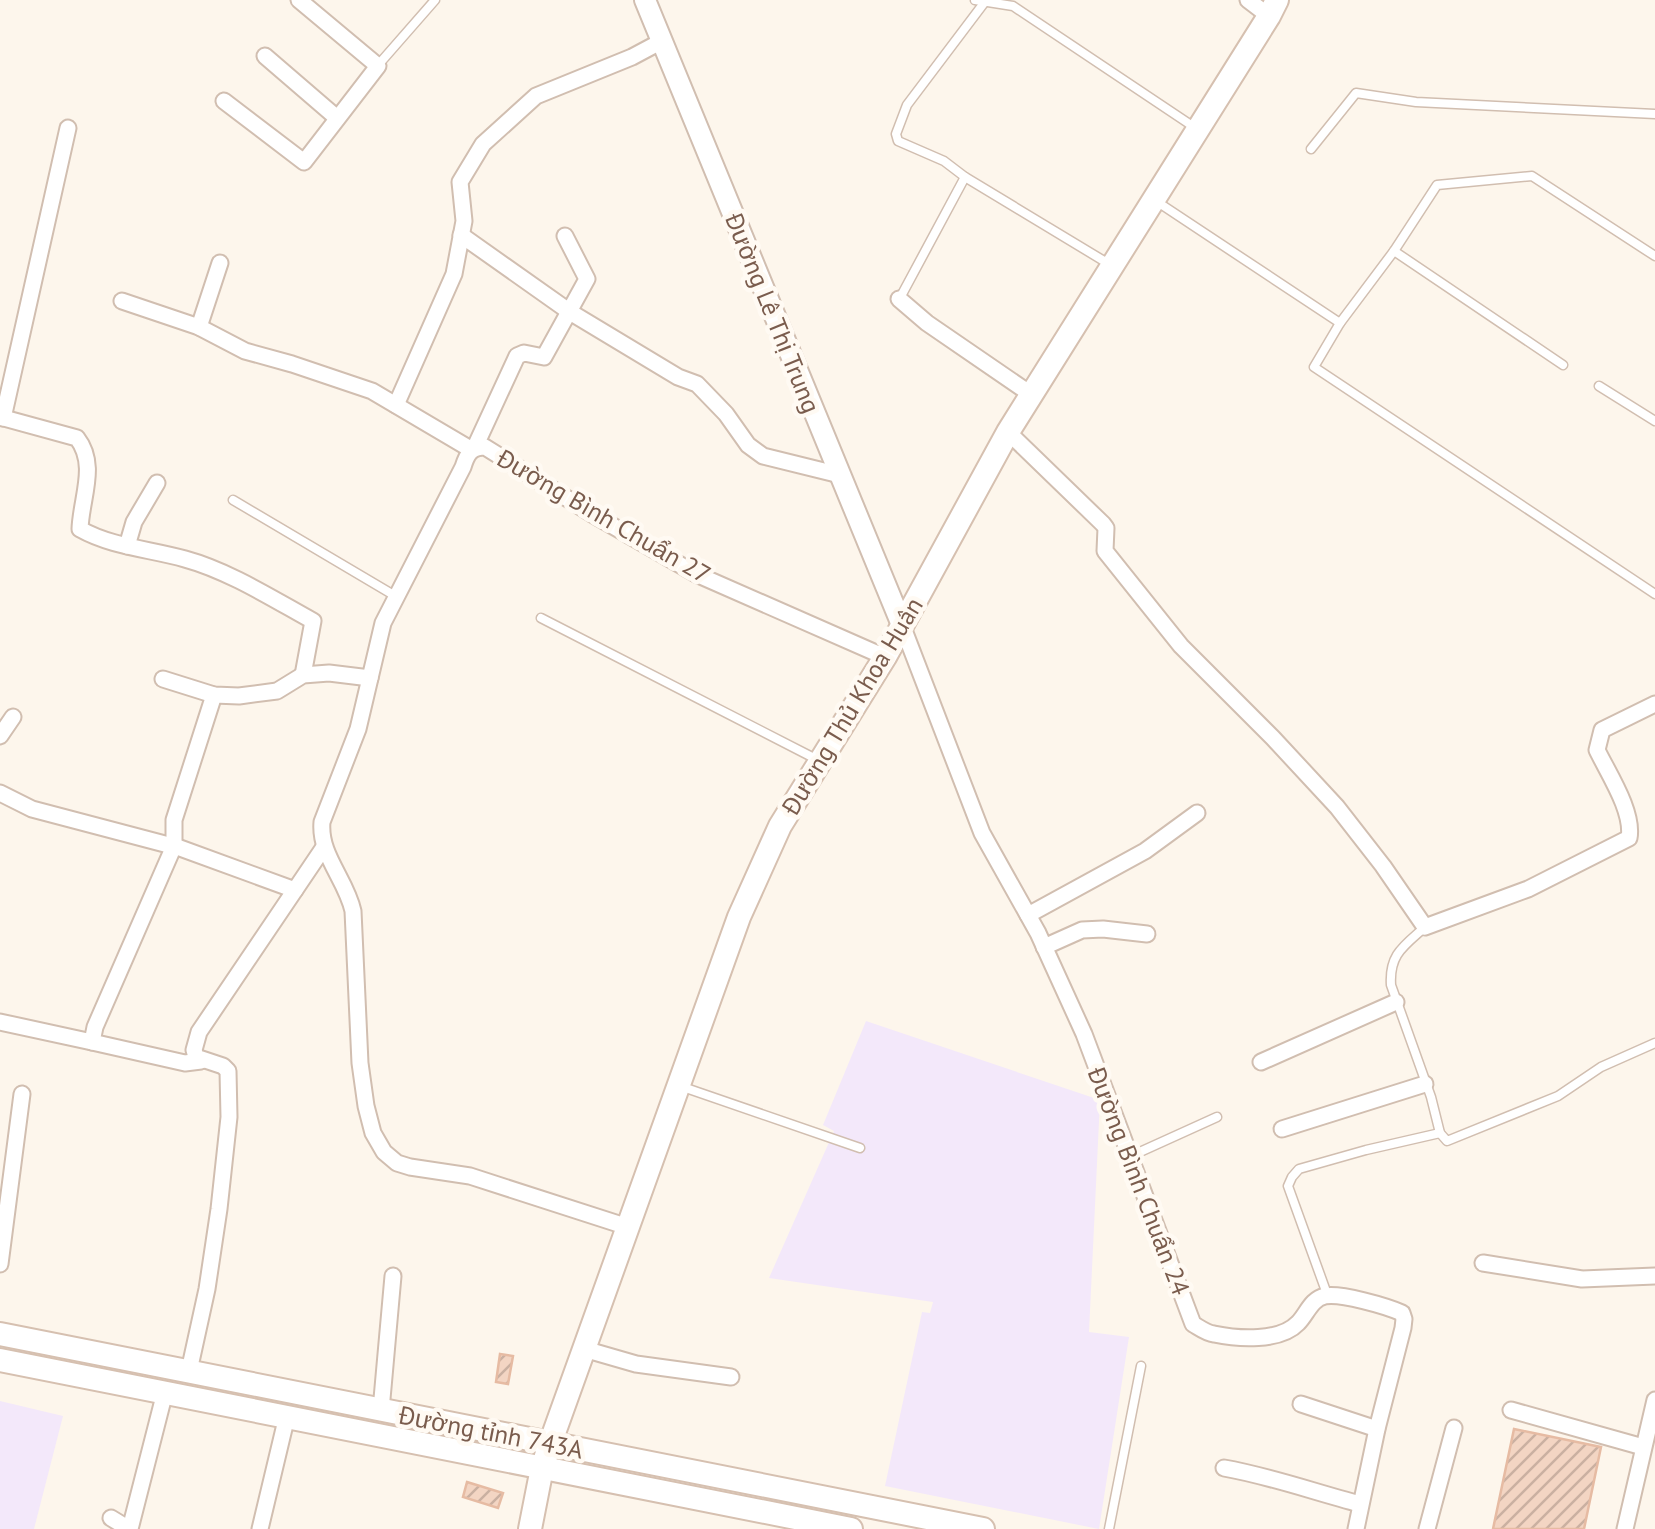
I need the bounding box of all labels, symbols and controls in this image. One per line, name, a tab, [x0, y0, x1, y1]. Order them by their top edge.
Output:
street label: Đường Lê Thị Trung	[718, 207, 828, 418]
street label: Đường Bình Chuẩn 27	[491, 441, 717, 590]
street label: Đường Thủ Khoa Huân	[774, 591, 930, 822]
street label: Đường Bình Chuẩn 24	[1080, 1062, 1197, 1300]
street label: Đường tỉnh 743A	[395, 1398, 586, 1466]

